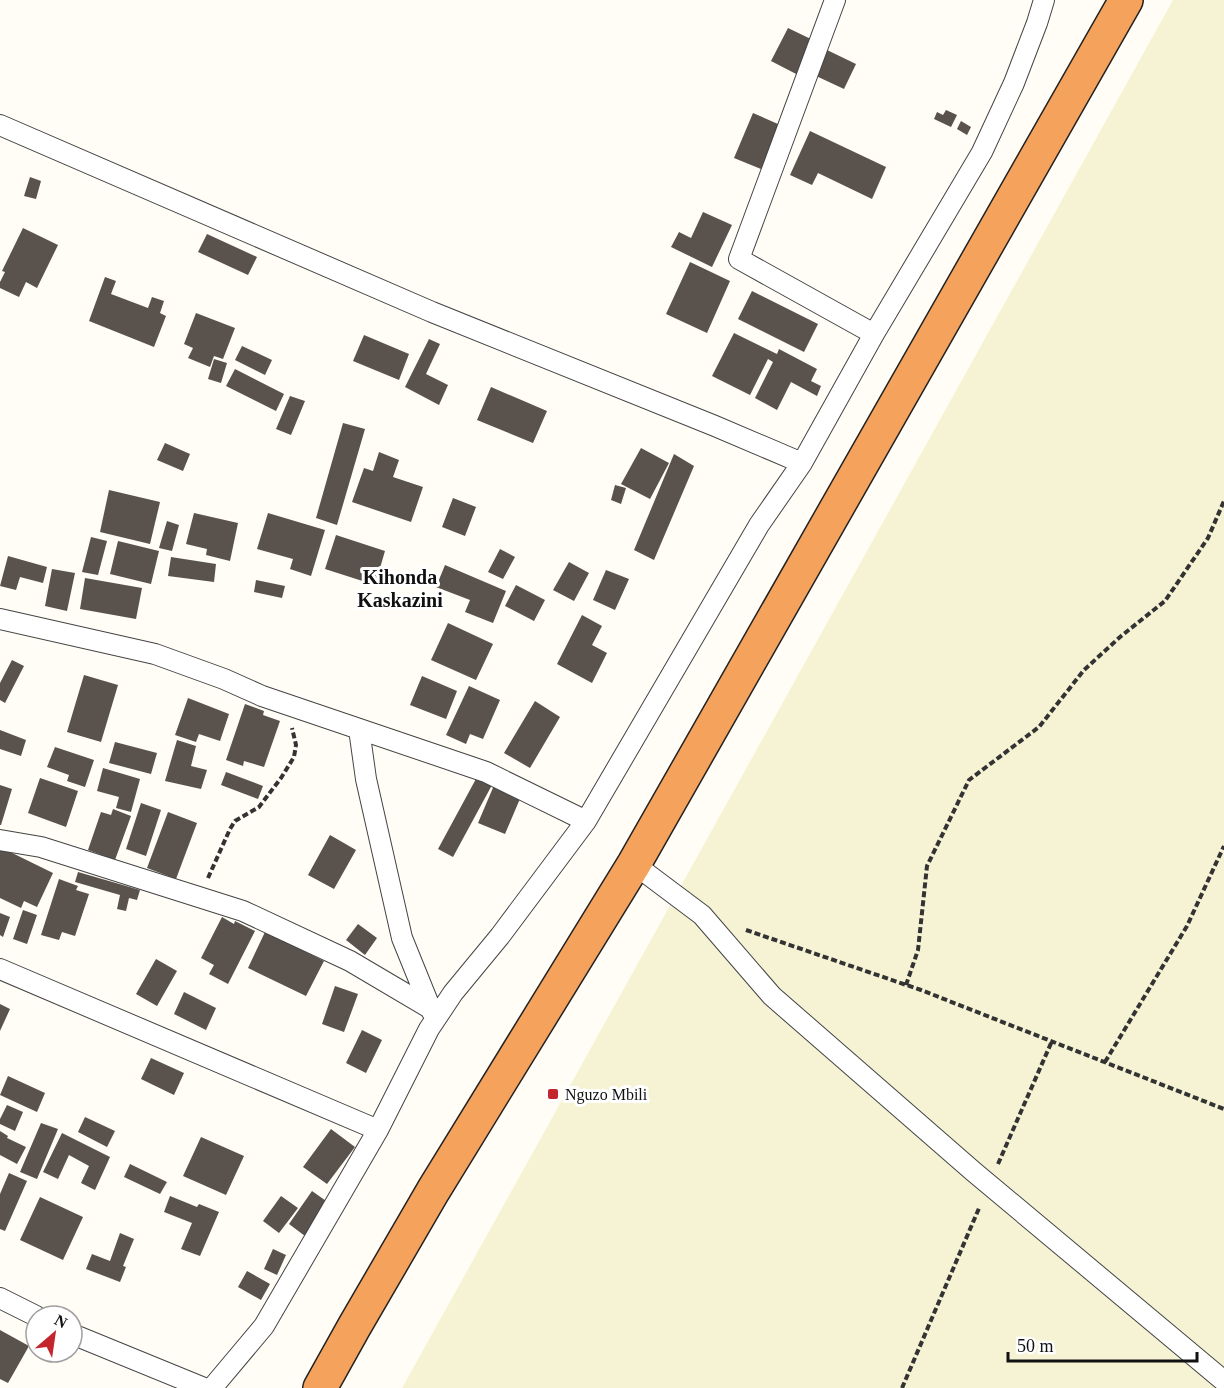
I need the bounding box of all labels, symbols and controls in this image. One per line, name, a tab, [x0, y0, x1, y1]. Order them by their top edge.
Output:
district label: Kihonda Kaskazini	[357, 566, 443, 611]
place label: Nguzo Mbili	[565, 1086, 648, 1104]
marker: Nguzo Mbili	[546, 1087, 560, 1101]
north arrow	[24, 1304, 84, 1364]
text: N	[52, 1311, 71, 1332]
scale bar	[1008, 1325, 1197, 1363]
text: 50 m	[1017, 1336, 1054, 1356]

